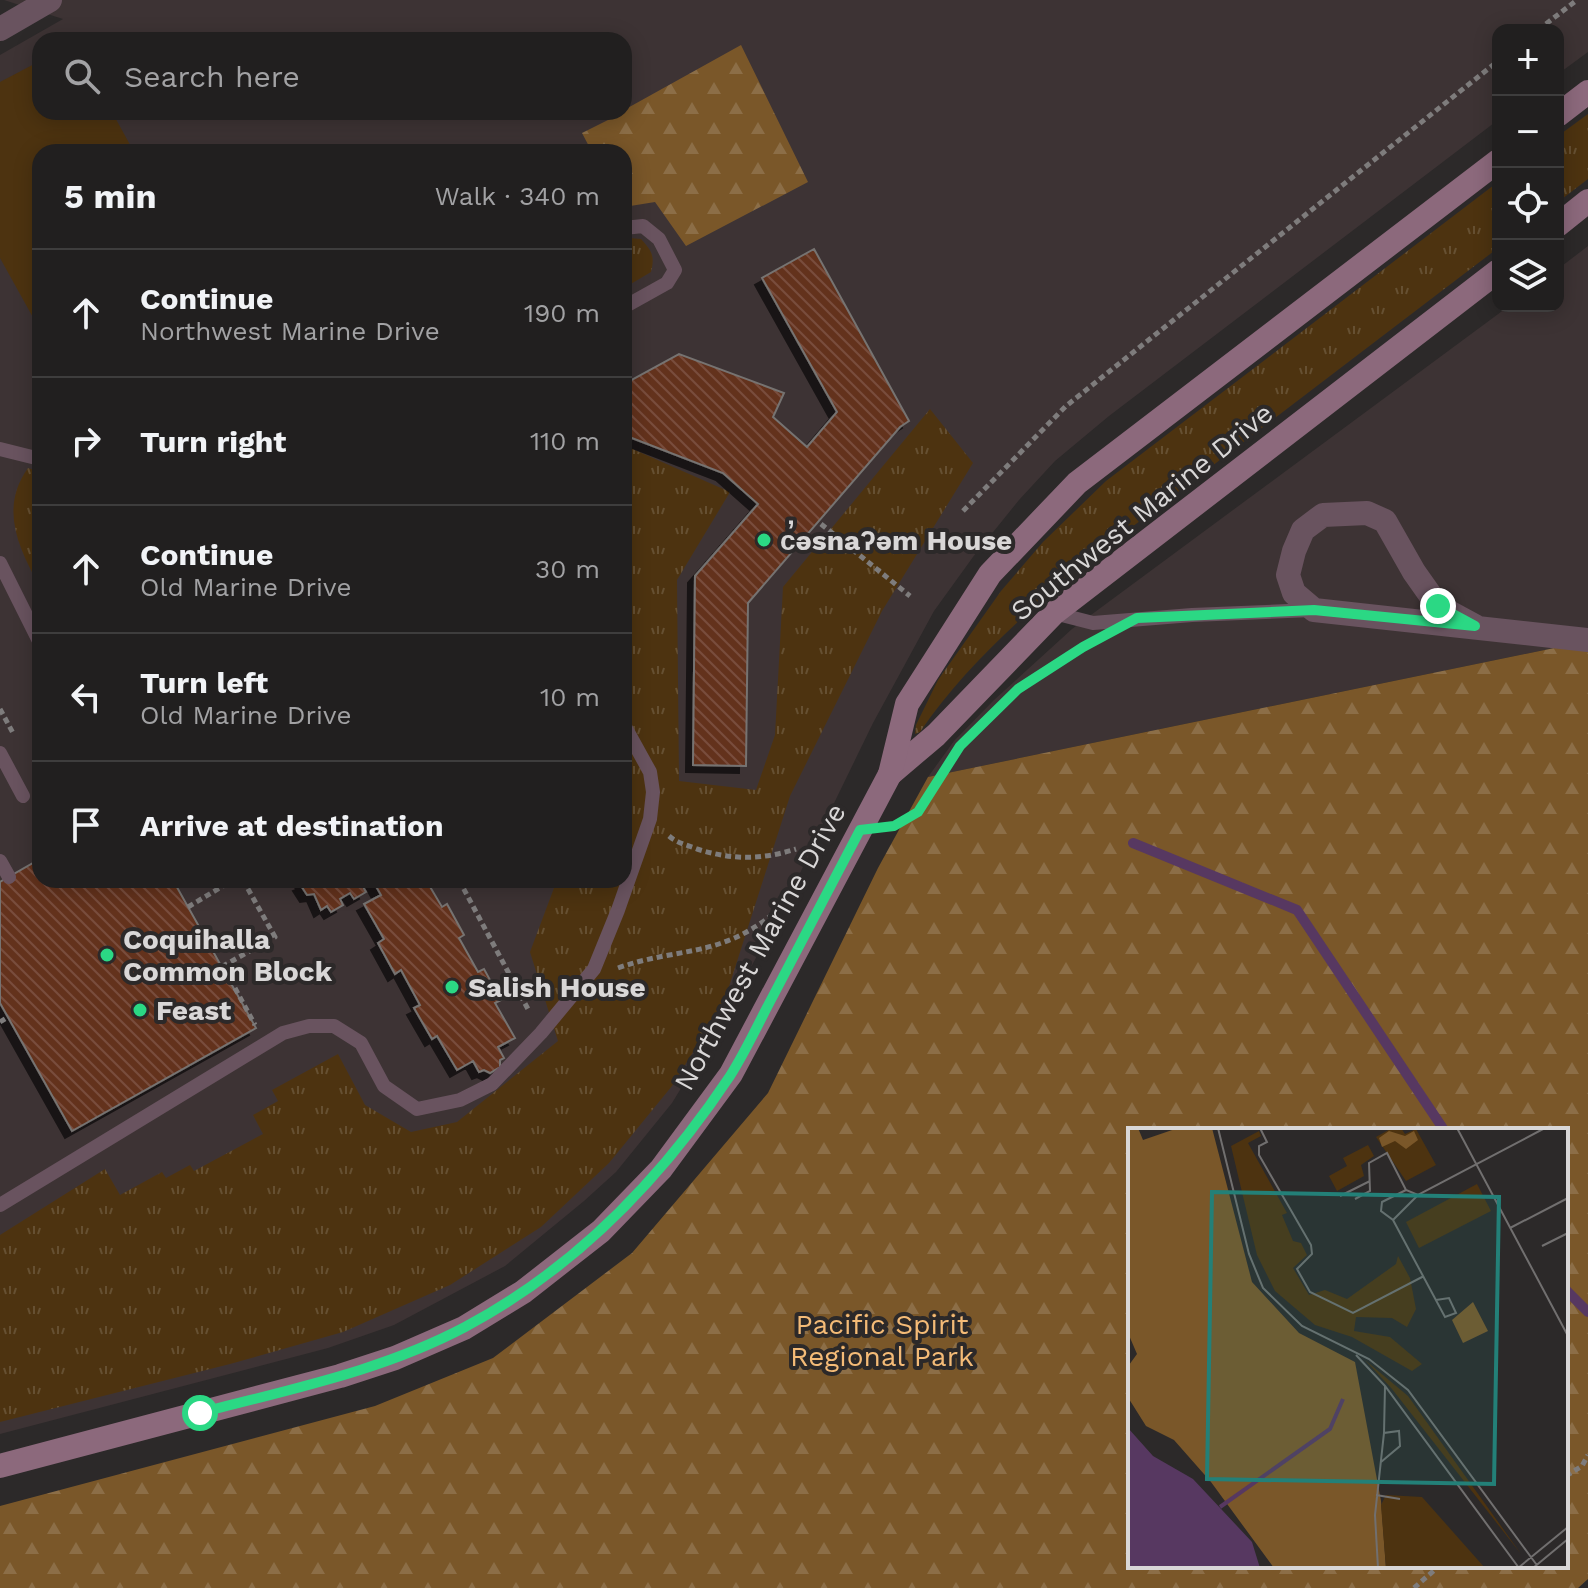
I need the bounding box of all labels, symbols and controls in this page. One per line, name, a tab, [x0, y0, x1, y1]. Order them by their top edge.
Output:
map controls	[1492, 24, 1564, 312]
button: +	[1492, 24, 1564, 96]
search box	[32, 32, 632, 120]
icon: search	[60, 54, 104, 98]
text: Search here	[124, 59, 300, 94]
button: −	[1492, 96, 1564, 168]
button: locate	[1492, 168, 1564, 240]
text: 5 min	[64, 176, 157, 216]
text: Walk · 340 m	[435, 181, 600, 211]
button: layers	[1492, 240, 1564, 312]
text: Continue	[140, 281, 273, 316]
icon: ahead	[64, 291, 108, 335]
text: 190 m	[524, 298, 600, 328]
text: Northwest Marine Drive	[140, 316, 440, 346]
street label: Southwest Marine Drive	[1004, 396, 1280, 628]
icon: right	[64, 419, 108, 463]
text: Turn right	[140, 424, 286, 459]
text: 110 m	[530, 426, 600, 456]
place label: c̓əsnaʔəm House	[780, 520, 1012, 557]
marker: c̓əsnaʔəm House	[755, 531, 773, 549]
text: Continue	[140, 537, 273, 572]
icon: ahead	[64, 547, 108, 591]
text: 30 m	[535, 554, 600, 584]
text: Old Marine Drive	[140, 572, 351, 602]
route end	[1420, 588, 1456, 624]
text: Turn left	[140, 665, 268, 700]
icon: left	[64, 675, 108, 719]
text: 10 m	[540, 682, 600, 712]
text: Old Marine Drive	[140, 700, 351, 730]
street label: Northwest Marine Drive	[667, 798, 853, 1096]
icon: arrive	[64, 803, 108, 847]
text: Arrive at destination	[140, 808, 444, 843]
place label: Coquihalla Common Block	[123, 923, 333, 988]
marker: Coquihalla Common Block	[98, 946, 116, 964]
place label: Salish House	[468, 971, 646, 1004]
marker: Salish House	[443, 978, 461, 996]
place label: Feast	[156, 994, 231, 1027]
marker: Feast	[131, 1001, 149, 1019]
inset map	[1128, 1128, 1568, 1568]
park label: Pacific Spirit Regional Park	[790, 1308, 974, 1373]
route start	[182, 1395, 218, 1431]

